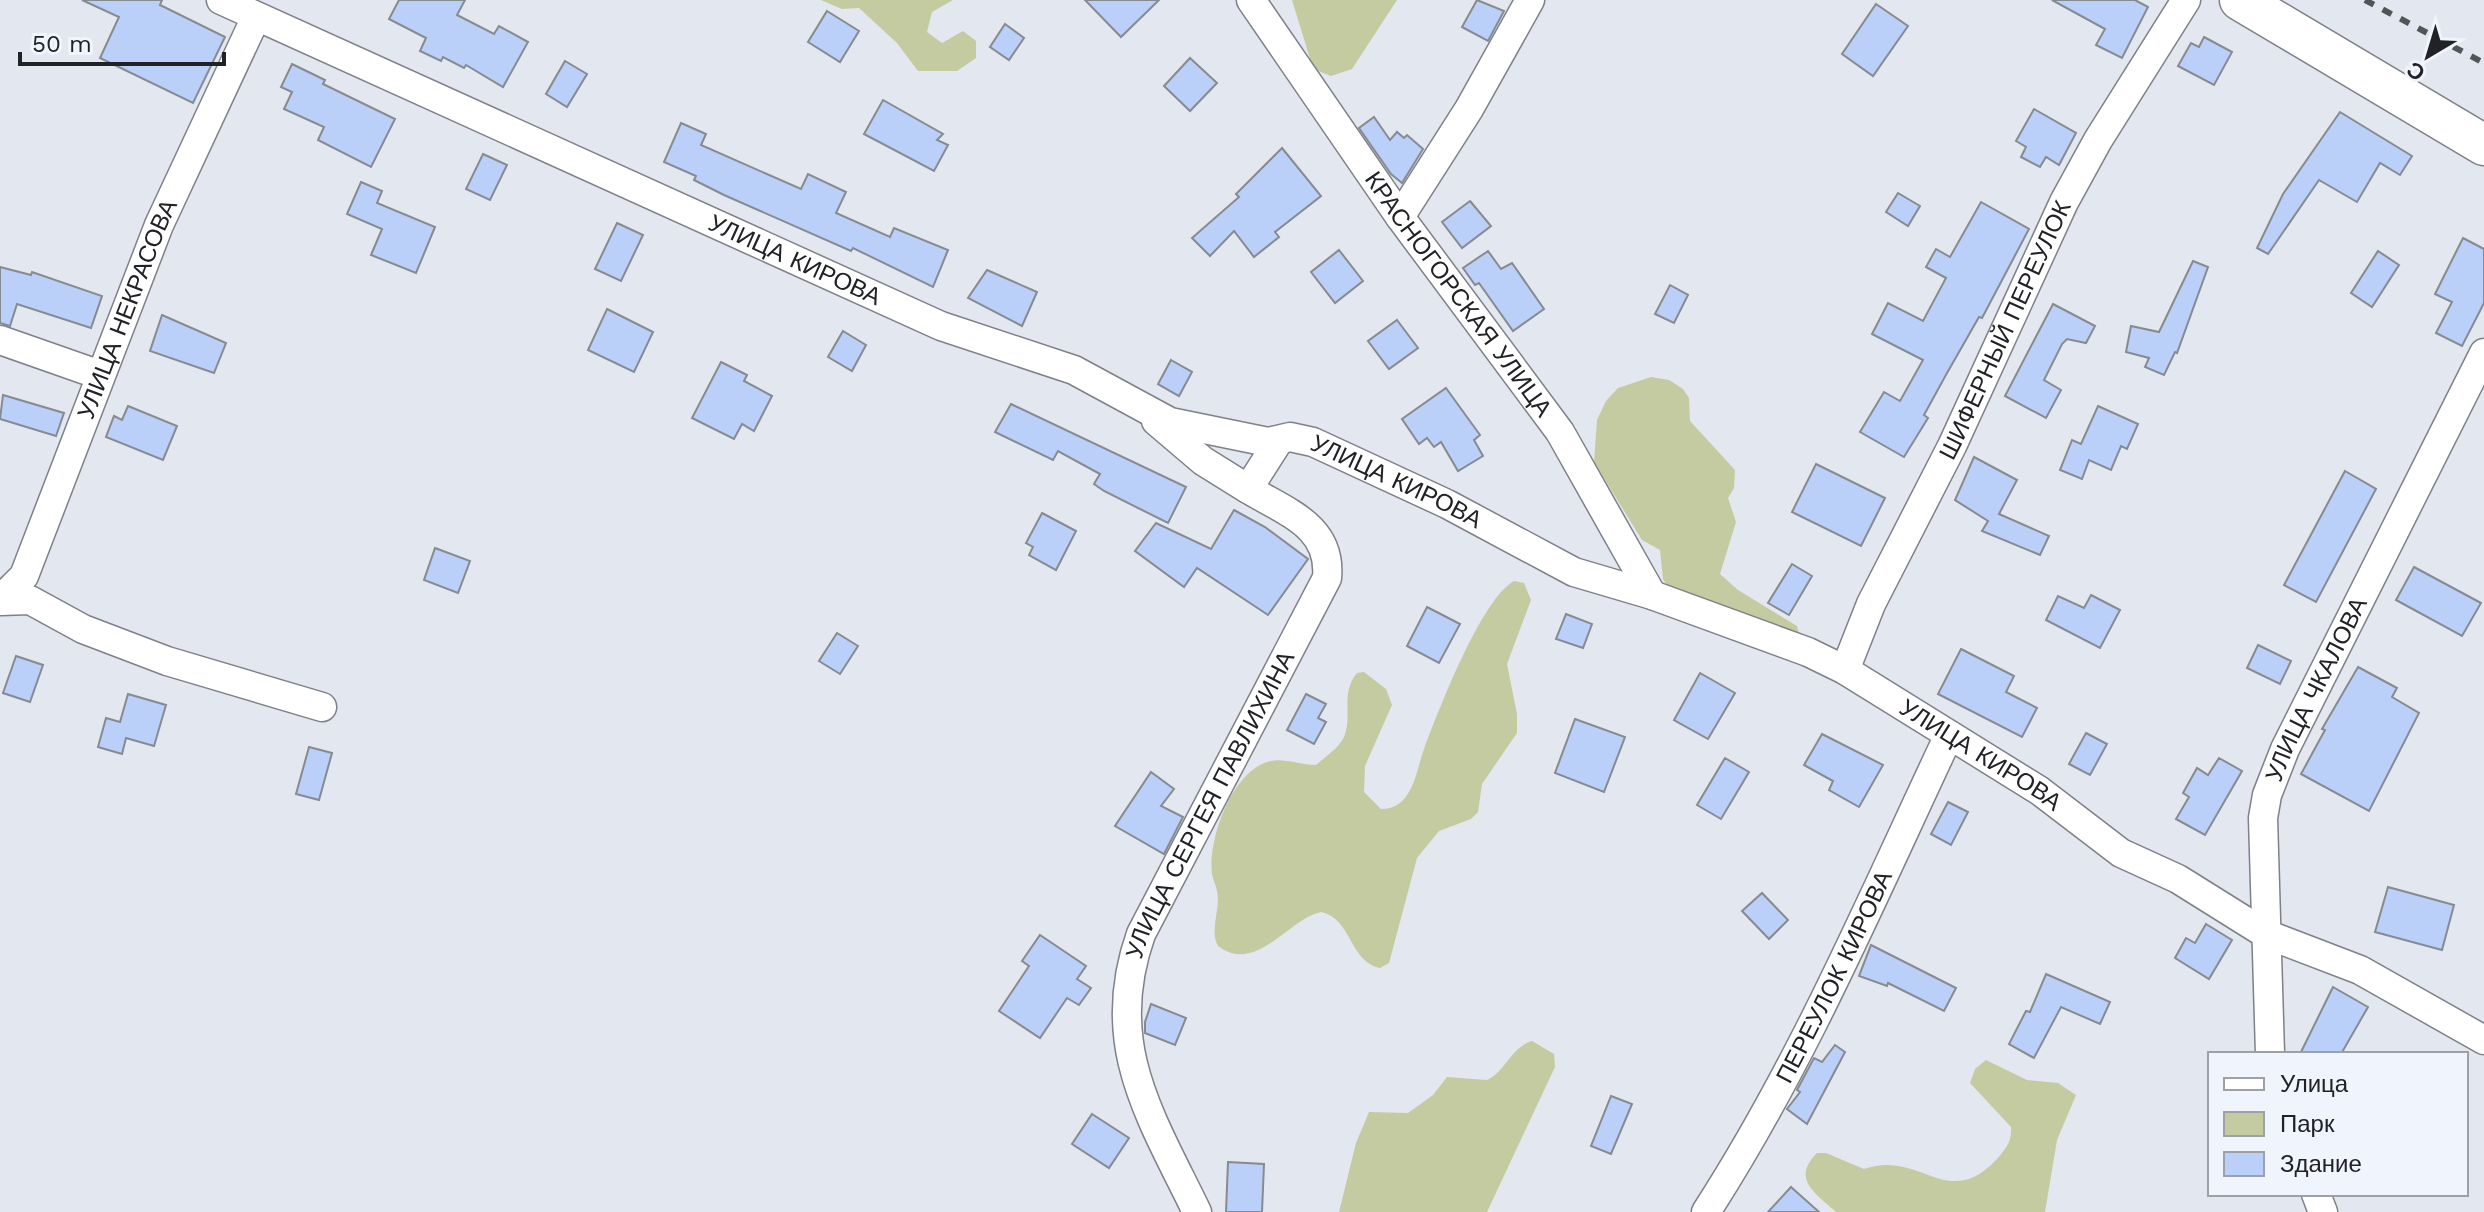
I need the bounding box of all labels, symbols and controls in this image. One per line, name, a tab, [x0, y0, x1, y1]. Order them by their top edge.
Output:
scale bar	[20, 16, 224, 66]
north arrow	[2388, 16, 2468, 96]
text: 50 m	[32, 30, 92, 58]
text: С	[2402, 57, 2430, 86]
street label: КРАСНОГОРСКАЯ УЛИЦА	[1359, 166, 1558, 422]
street label: УЛИЦА НЕКРАСОВА	[72, 195, 183, 423]
street label: ШИФЕРНЫЙ ПЕРЕУЛОК	[1933, 196, 2077, 464]
street label: УЛИЦА КИРОВА	[704, 209, 885, 311]
street label: УЛИЦА КИРОВА	[1306, 429, 1487, 534]
street label: УЛИЦА ЧКАЛОВА	[2260, 593, 2373, 785]
street label: УЛИЦА СЕРГЕЯ ПАВЛИХИНА	[1120, 646, 1300, 962]
street label: УЛИЦА КИРОВА	[1895, 693, 2067, 816]
street label: ПЕРЕУЛОК КИРОВА	[1770, 866, 1898, 1088]
legend	[2208, 1052, 2468, 1196]
text: Улица	[2280, 1070, 2349, 1098]
text: Парк	[2280, 1110, 2335, 1138]
text: Здание	[2280, 1150, 2362, 1178]

